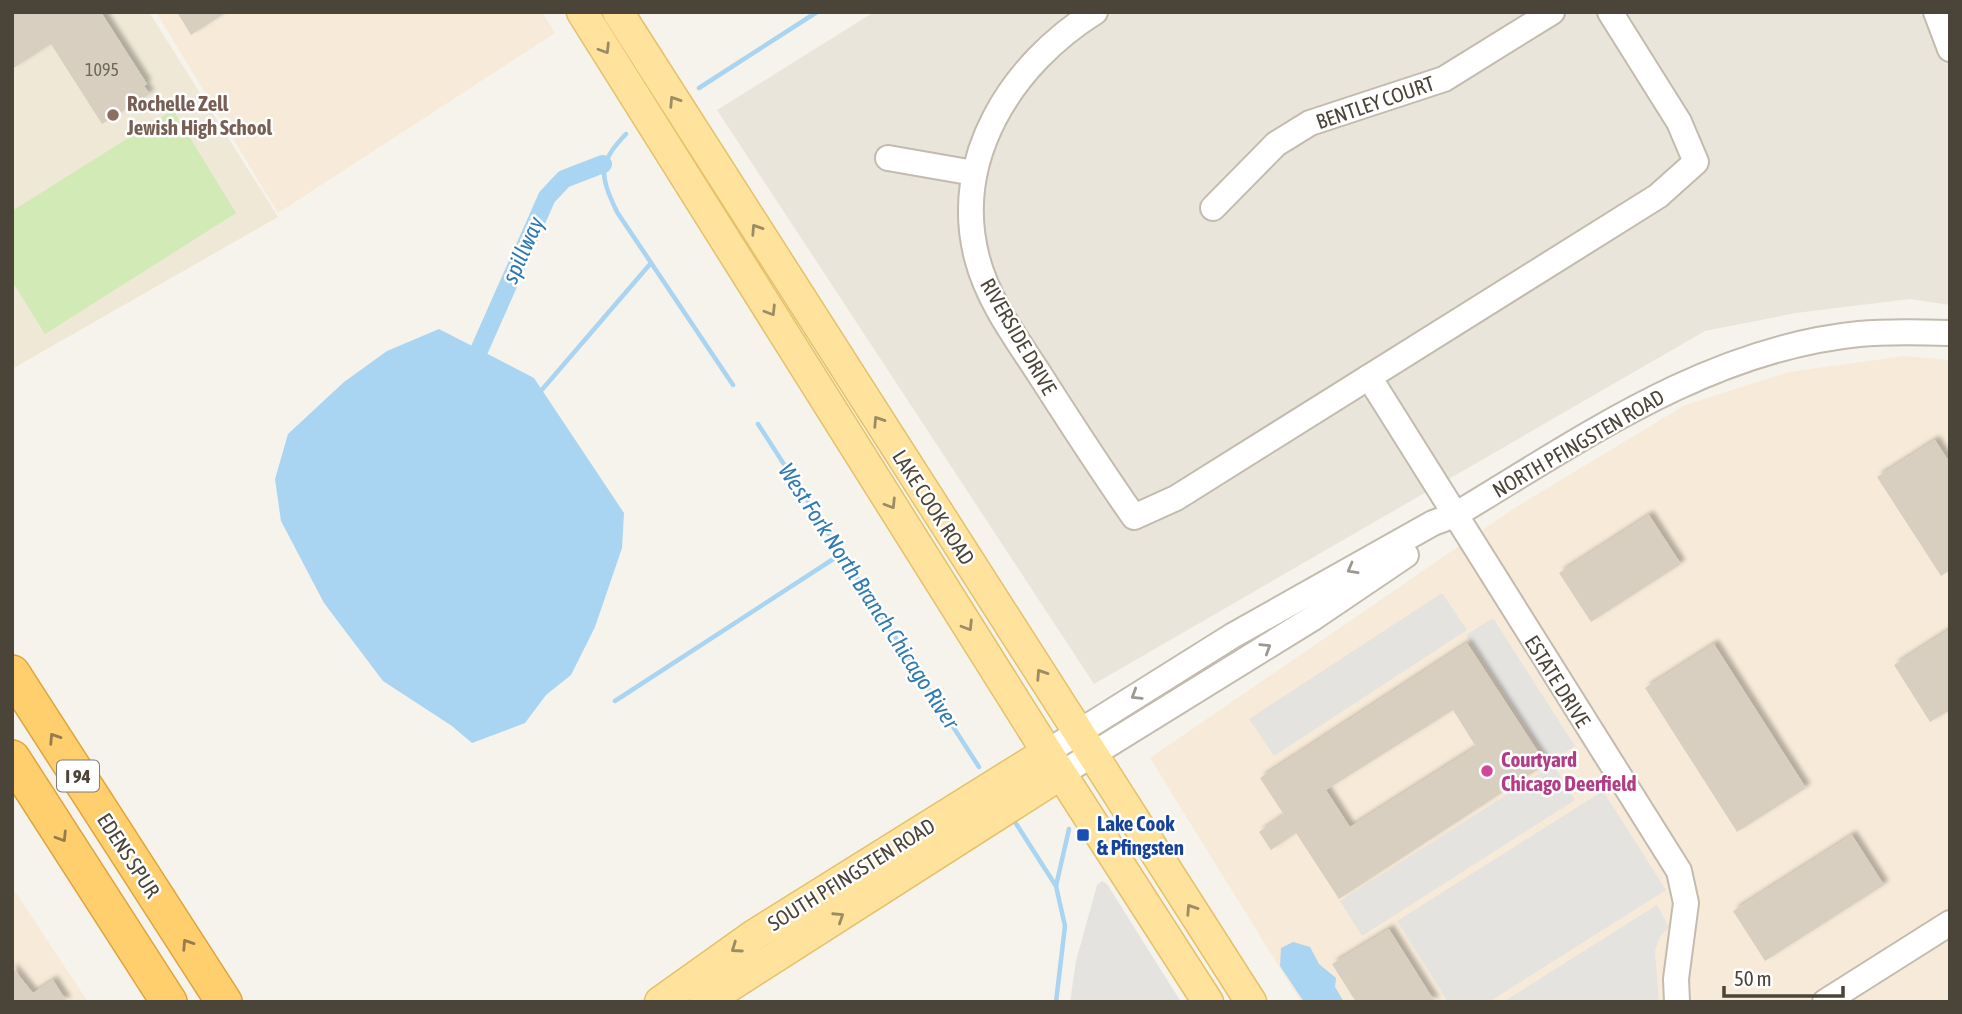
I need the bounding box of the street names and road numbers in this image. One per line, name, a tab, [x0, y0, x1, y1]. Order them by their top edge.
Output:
street label: BENTLEY COURT	[1313, 71, 1437, 133]
street label: RIVERSIDE DRIVE	[976, 274, 1062, 398]
street label: NORTH PFINGSTEN ROAD	[1488, 384, 1668, 502]
street label: LAKE COOK ROAD	[888, 445, 980, 569]
street label: ESTATE DRIVE	[1520, 631, 1596, 731]
road number: I 94	[57, 761, 99, 792]
street label: EDENS SPUR	[93, 808, 165, 902]
street label: SOUTH PFINGSTEN ROAD	[763, 813, 939, 935]

